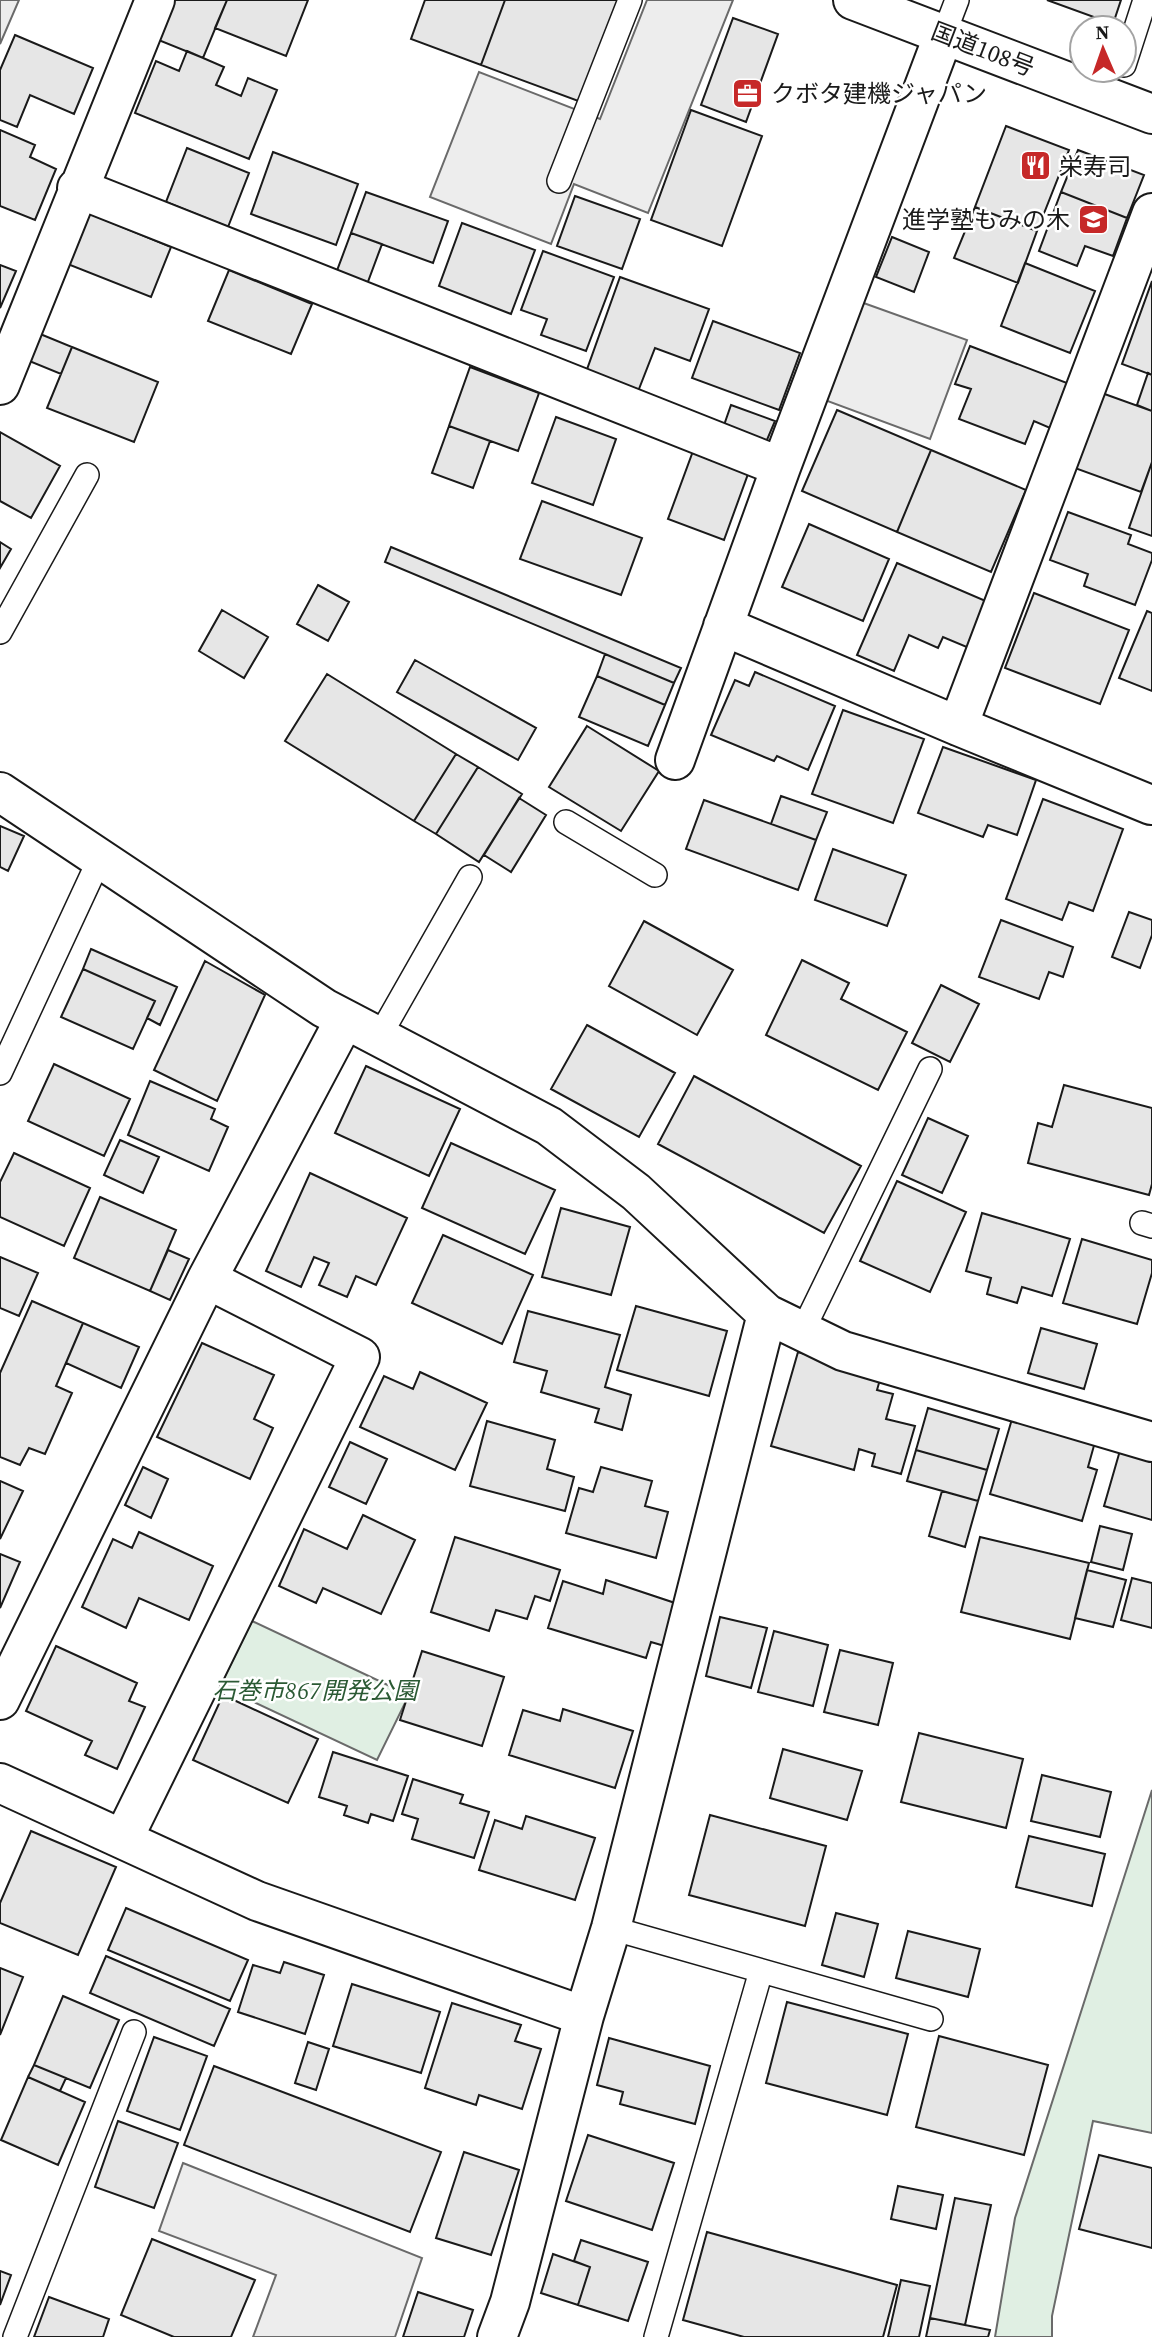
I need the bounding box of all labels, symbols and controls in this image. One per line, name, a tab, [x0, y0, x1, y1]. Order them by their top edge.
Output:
street label: 国道108号	[927, 14, 1039, 84]
north arrow	[1068, 14, 1138, 84]
text: N	[1095, 19, 1110, 45]
office icon: クボタ建機ジャパン	[731, 76, 765, 110]
place label: クボタ建機ジャパン	[771, 77, 987, 110]
restaurant icon: 栄寿司	[1019, 149, 1053, 183]
place label: 栄寿司	[1059, 150, 1131, 183]
school or university icon: 進学塾もみの木	[1076, 202, 1110, 236]
place label: 進学塾もみの木	[902, 203, 1070, 236]
park label: 石巻市867開発公園	[213, 1674, 420, 1707]

